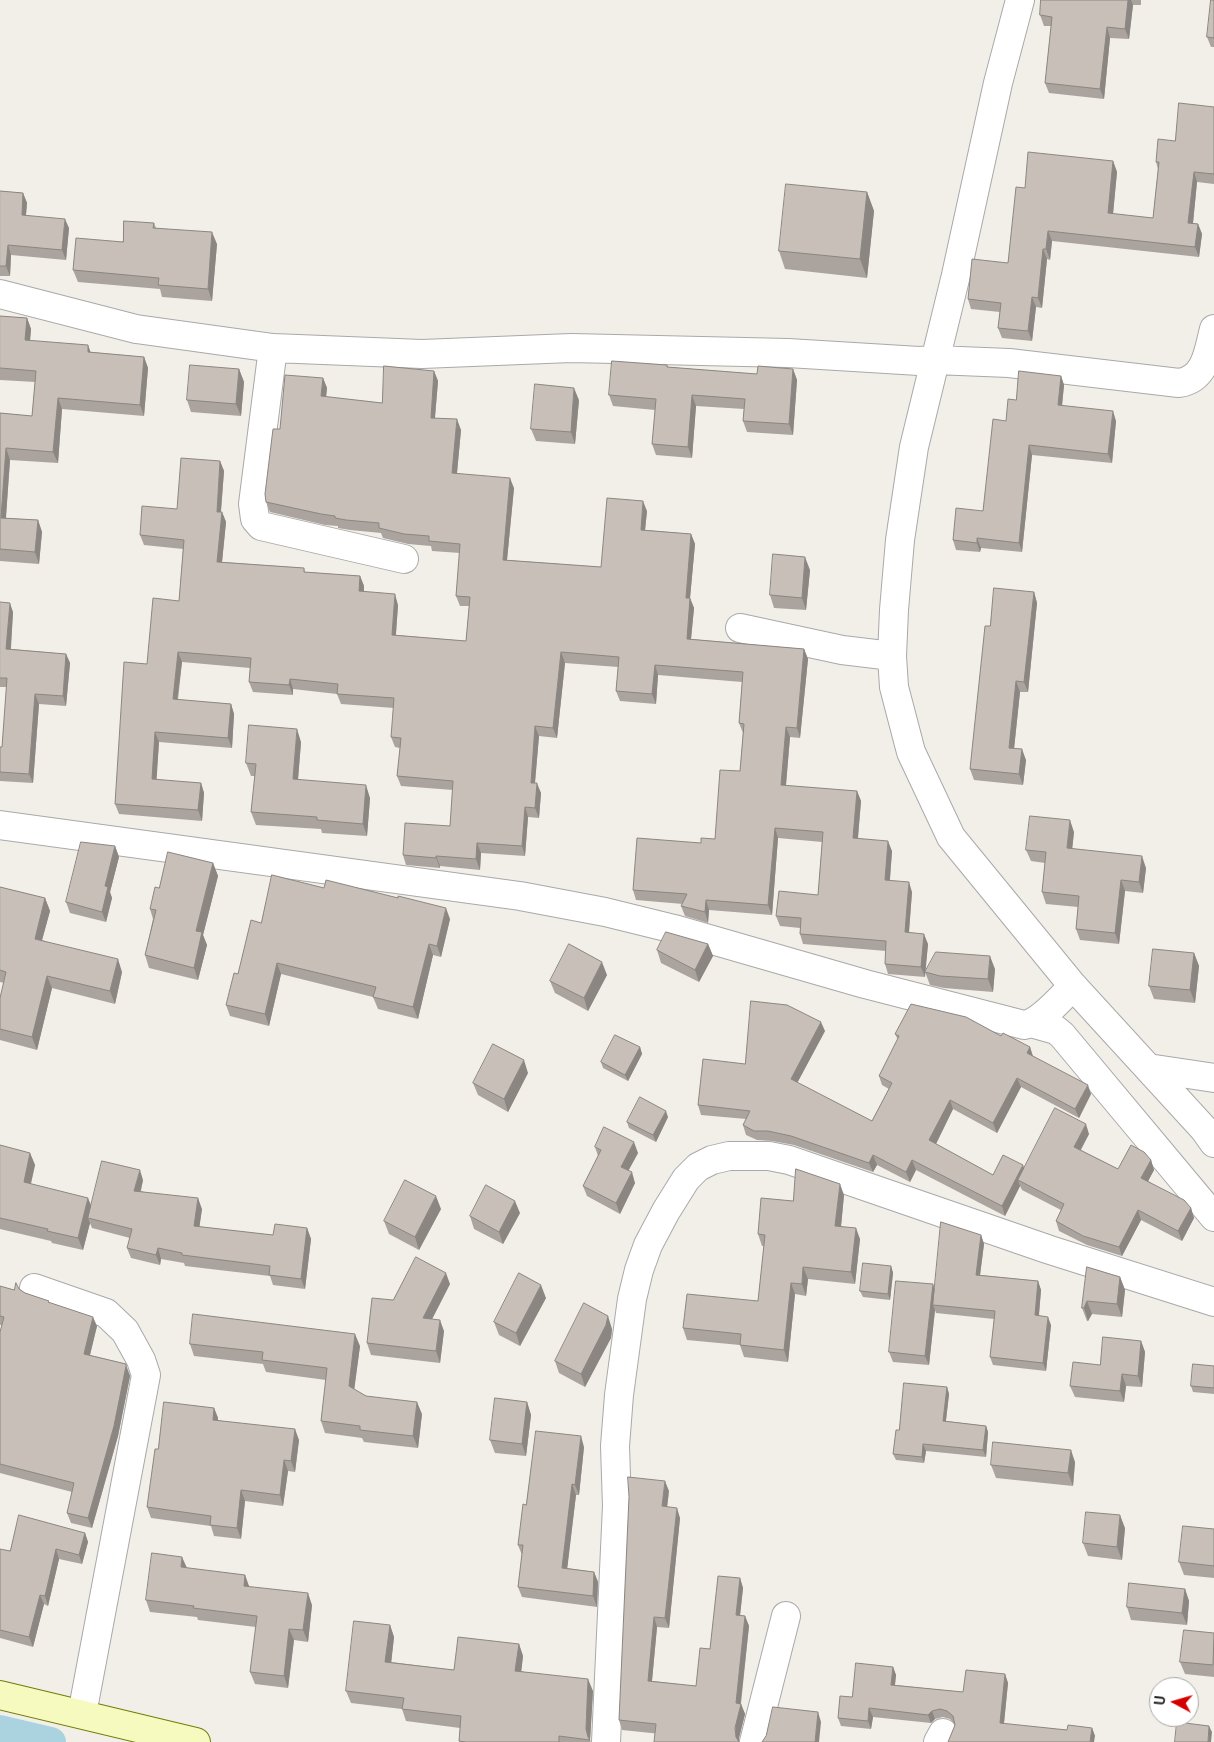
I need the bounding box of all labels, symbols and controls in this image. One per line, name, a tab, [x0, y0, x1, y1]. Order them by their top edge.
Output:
north arrow	[1149, 1677, 1199, 1727]
text: U	[1152, 1695, 1169, 1706]

